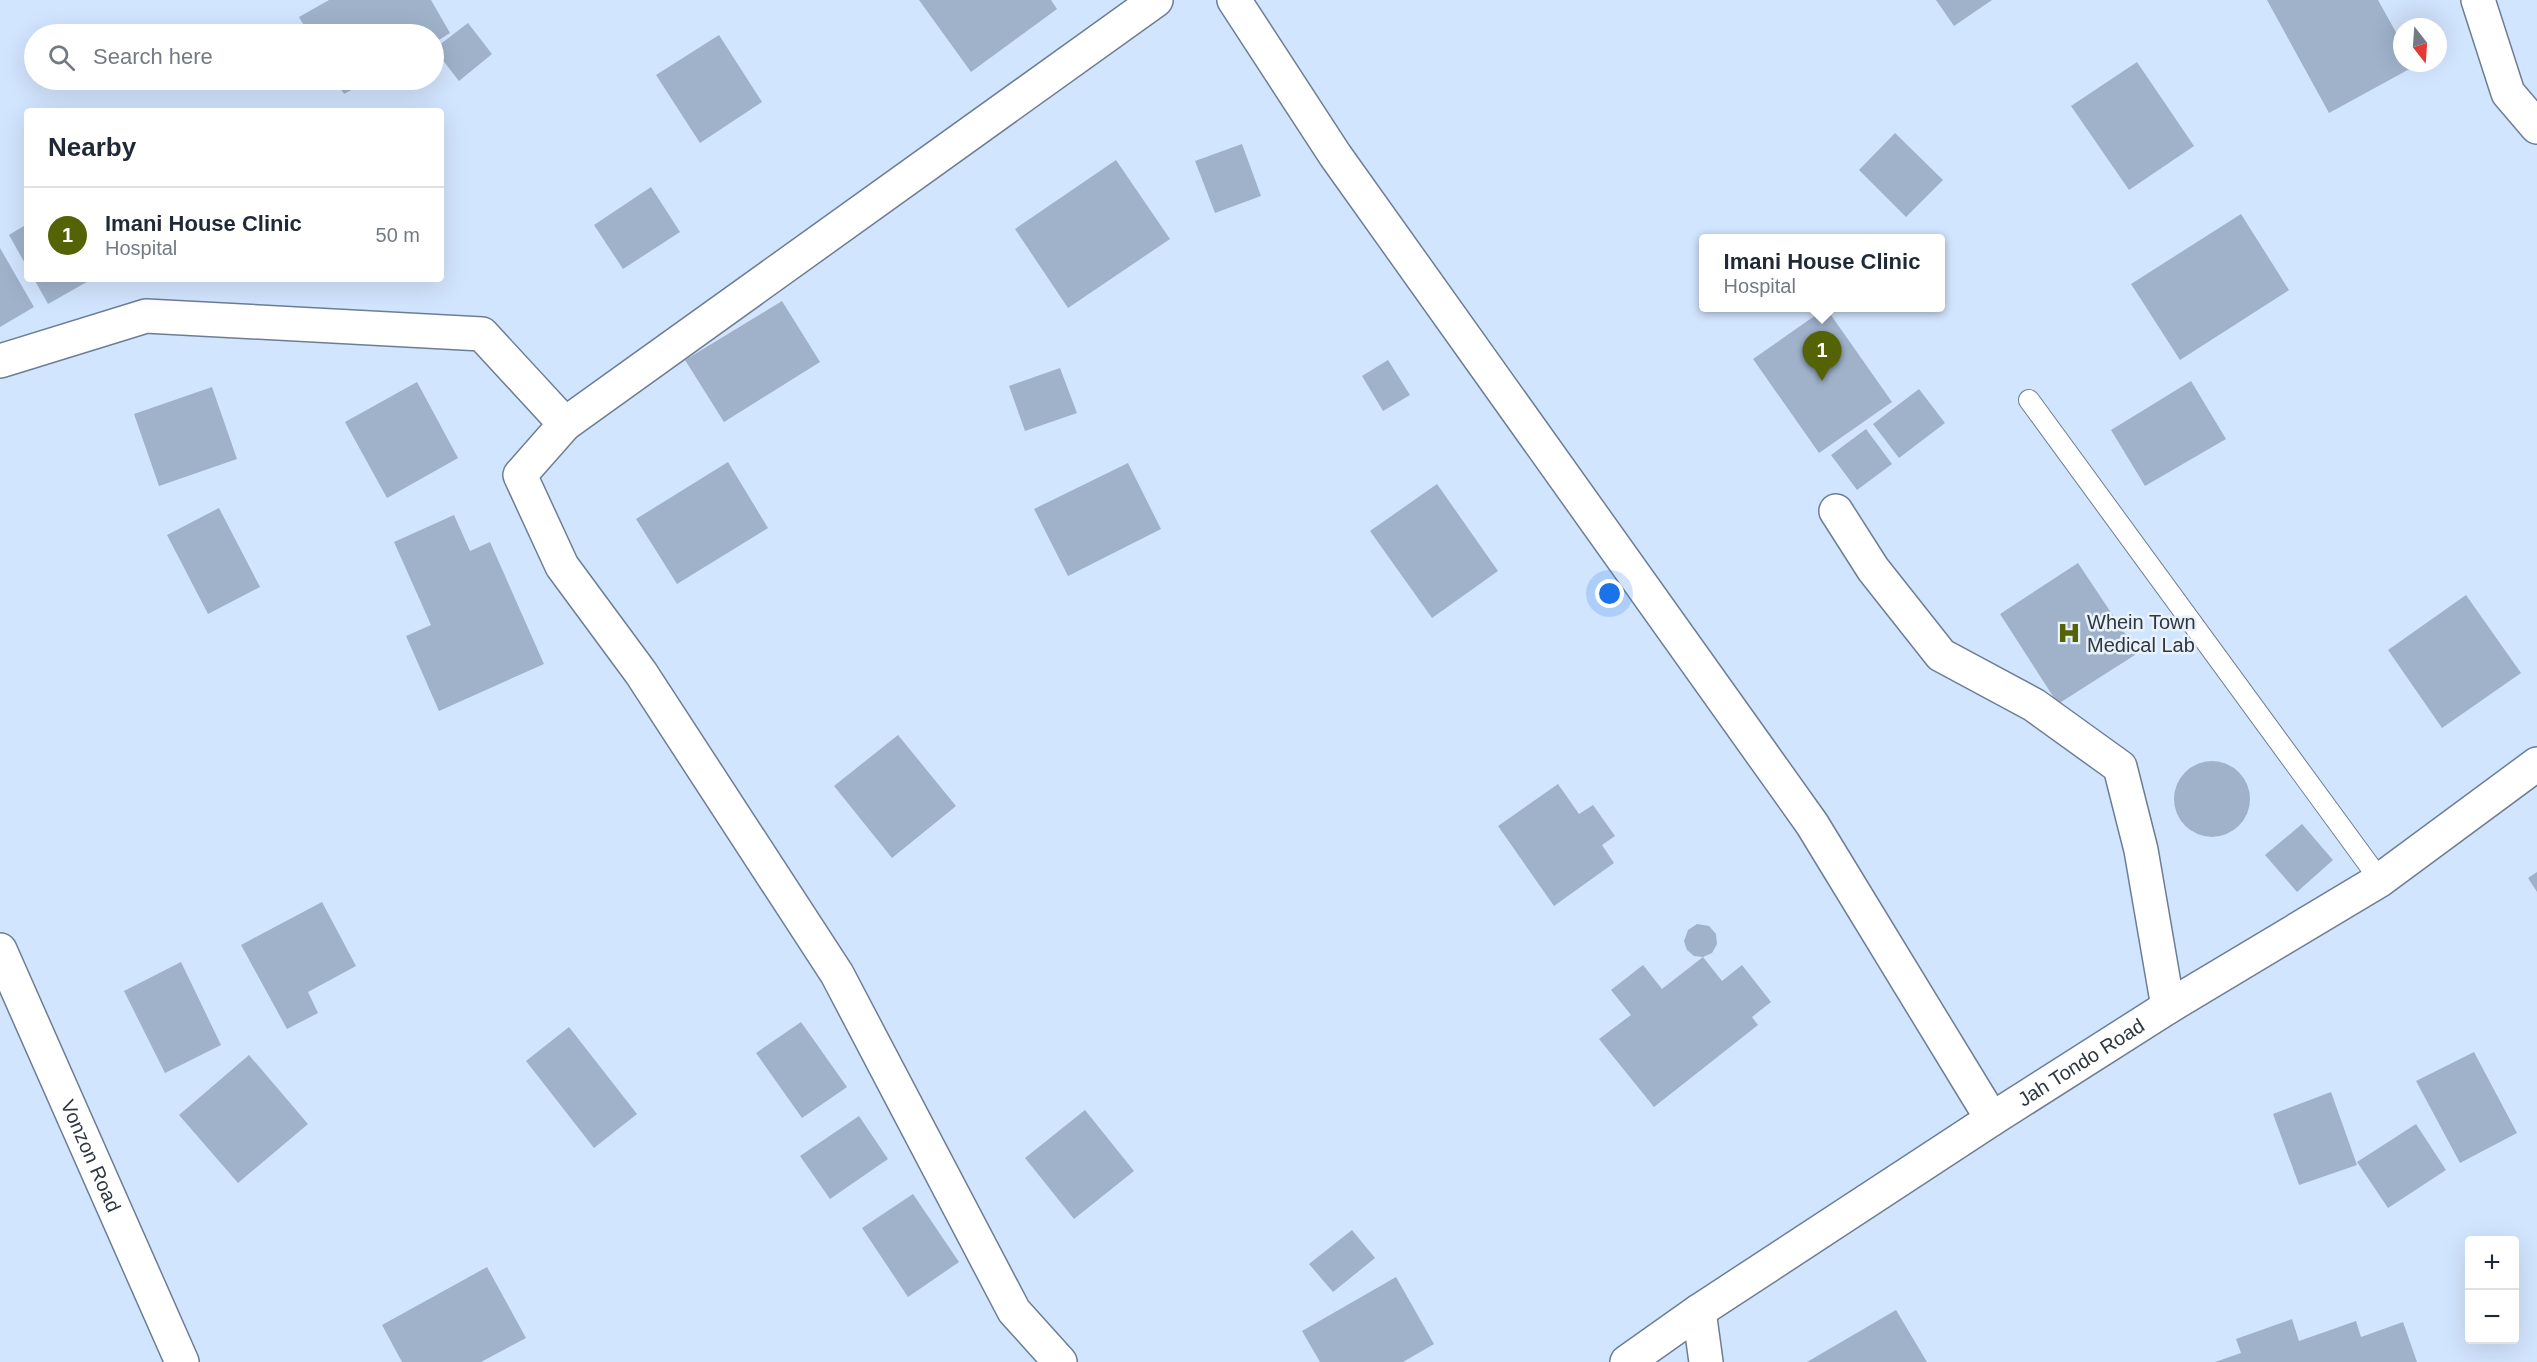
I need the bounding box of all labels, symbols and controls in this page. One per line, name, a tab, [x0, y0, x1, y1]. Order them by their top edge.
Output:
north arrow	[2393, 18, 2447, 72]
search box	[24, 24, 444, 90]
icon: search	[45, 41, 78, 74]
text: Search here	[93, 44, 213, 69]
text: Nearby	[48, 132, 136, 162]
text: Imani House Clinic	[105, 211, 302, 236]
text: 1	[62, 224, 73, 246]
text: 50 m	[376, 224, 420, 246]
popup	[1699, 234, 1945, 312]
text: Hospital	[105, 237, 177, 259]
text: Imani House Clinic	[1724, 249, 1920, 274]
text: Hospital	[1724, 275, 1796, 297]
pin: 1	[1802, 332, 1842, 381]
your location	[1595, 579, 1624, 608]
place label: Whein Town Medical Lab	[2087, 611, 2196, 656]
hospital icon: Whein Town Medical Lab	[2056, 620, 2082, 646]
street label: Jah Tondo Road	[2014, 1014, 2148, 1111]
street label: Vonzon Road	[57, 1096, 125, 1215]
map controls	[2465, 1236, 2519, 1344]
button: +	[2465, 1236, 2519, 1290]
button: −	[2465, 1290, 2519, 1344]

